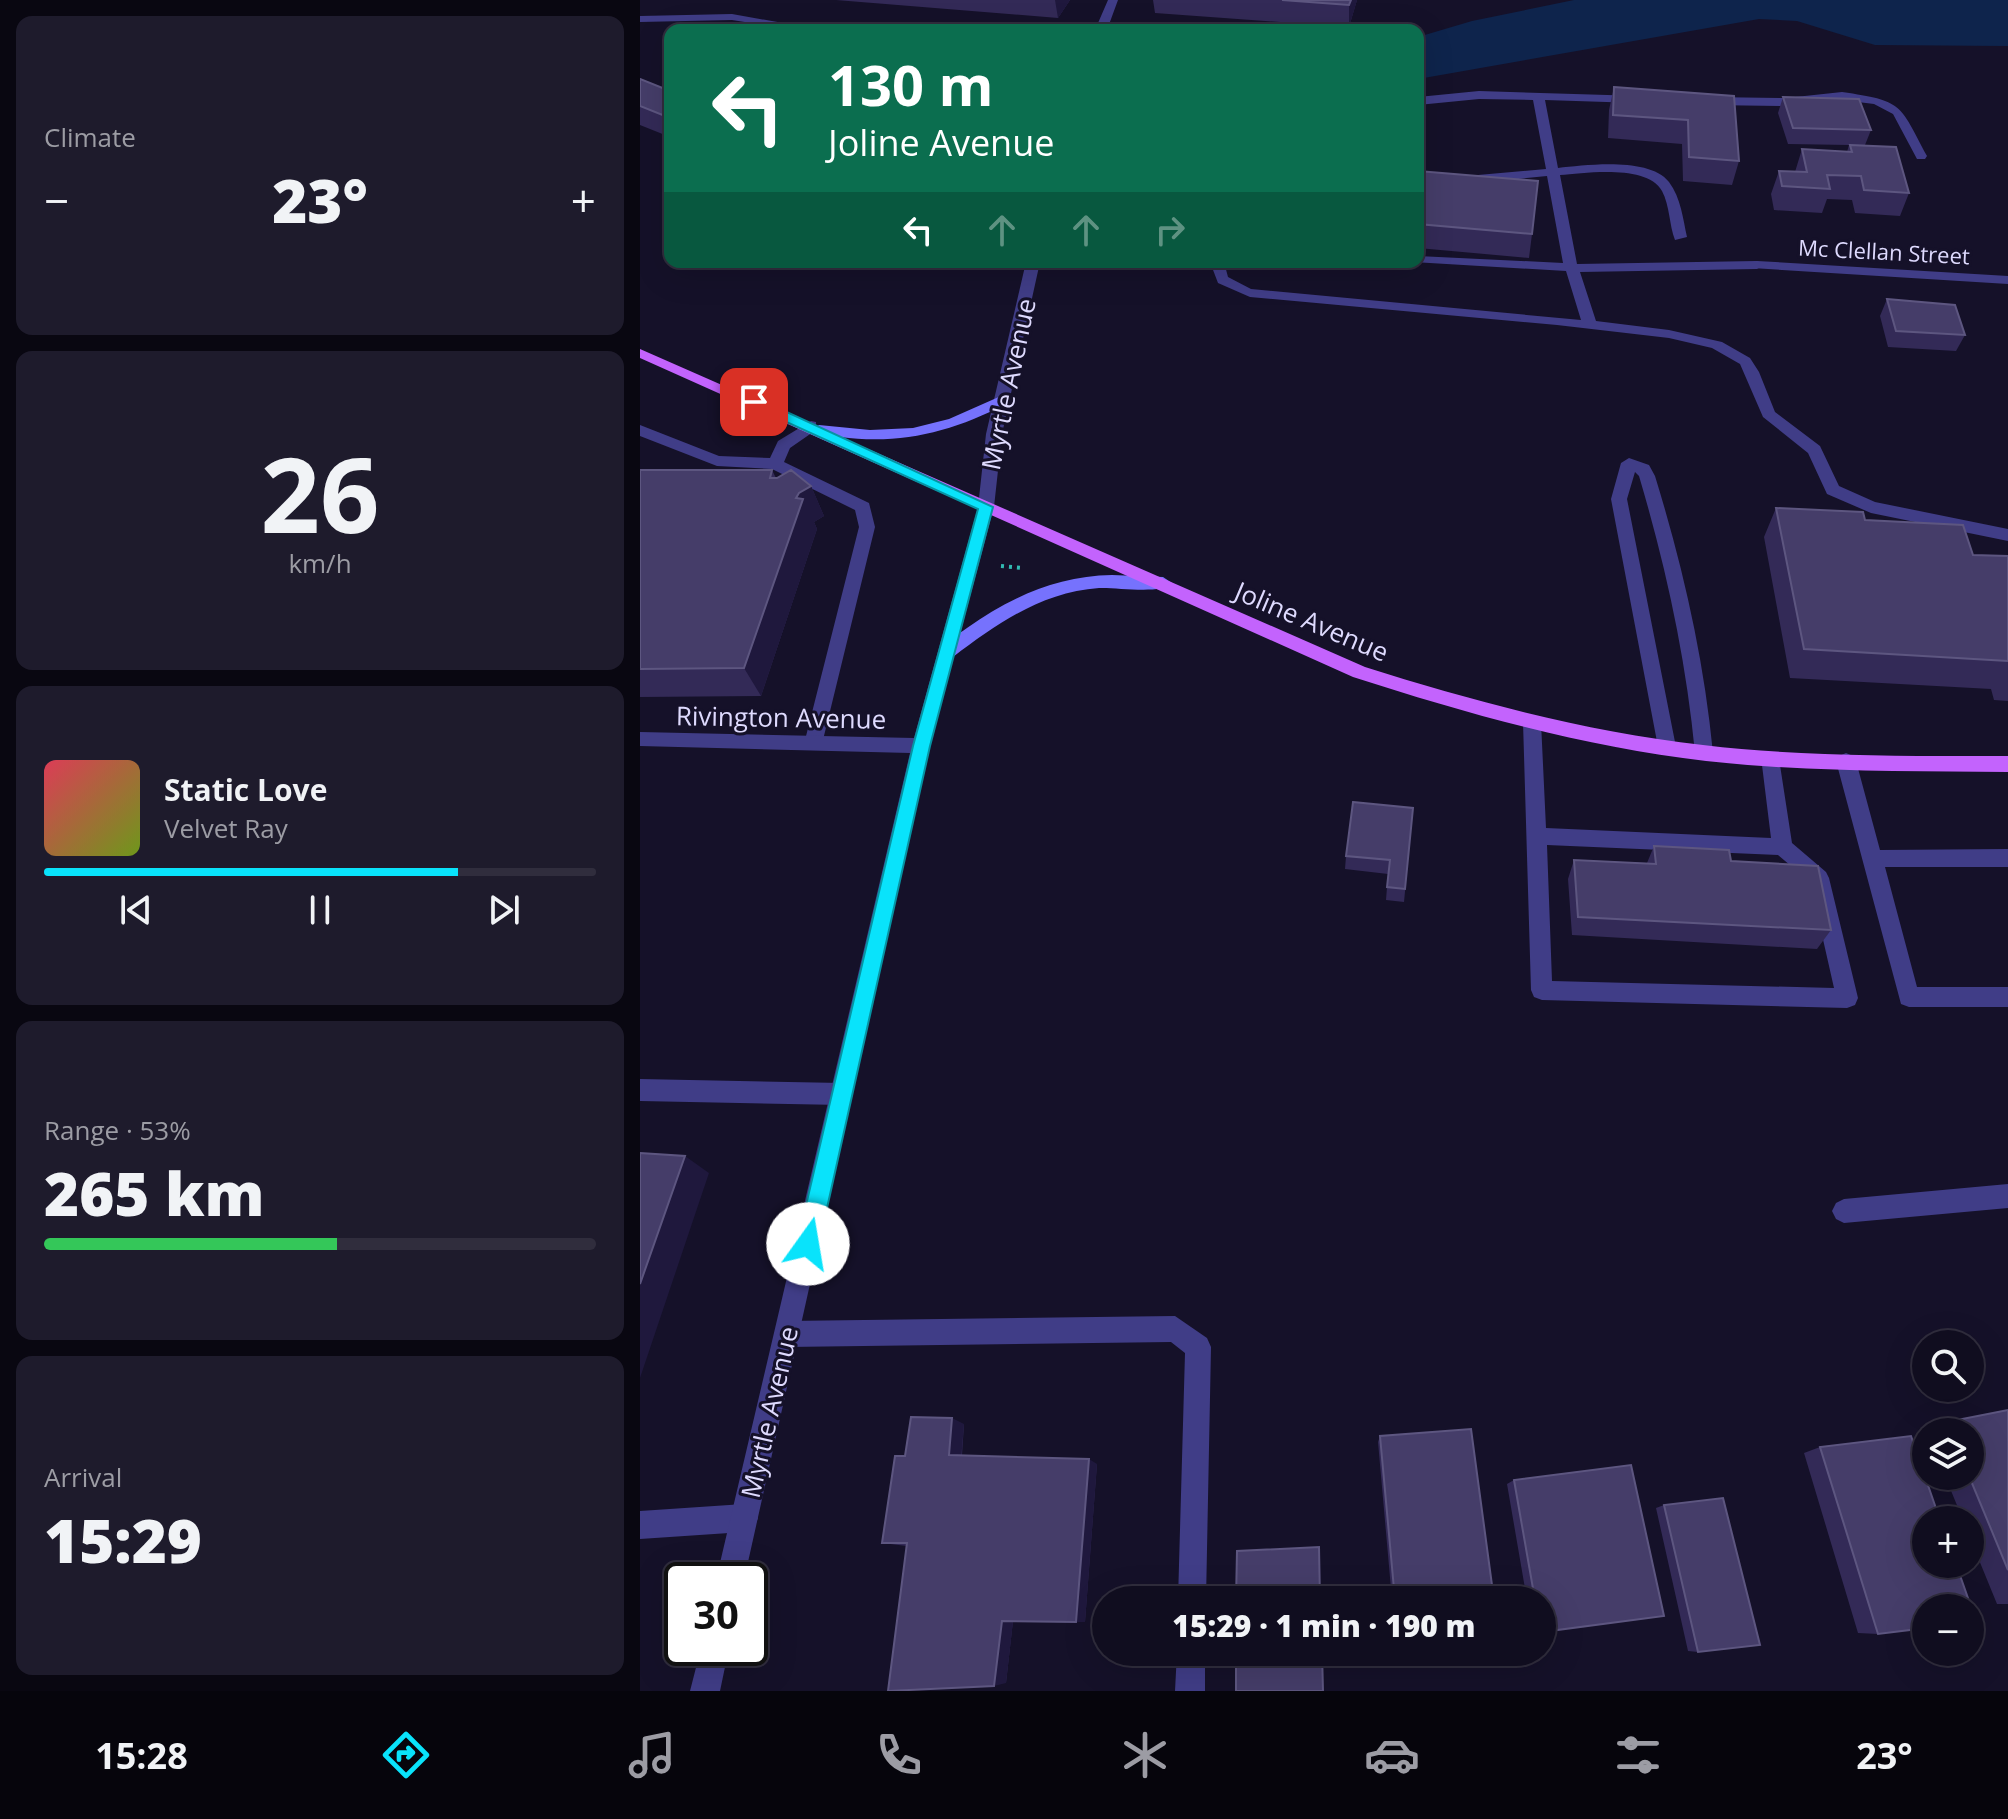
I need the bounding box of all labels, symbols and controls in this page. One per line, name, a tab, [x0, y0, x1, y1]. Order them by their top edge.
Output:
text: 130 m	[828, 46, 994, 122]
icon: left	[696, 56, 800, 160]
text: Joline Avenue	[828, 118, 1054, 167]
text: Climate	[44, 119, 136, 155]
text: 23°	[272, 159, 368, 241]
text: −	[44, 170, 69, 230]
text: +	[571, 170, 596, 230]
icon: left	[896, 208, 940, 252]
icon: ahead	[980, 208, 1024, 252]
icon: ahead	[1064, 208, 1108, 252]
icon: right	[1148, 208, 1192, 252]
street label: Mc Clellan Street	[1797, 232, 1971, 270]
street label: Myrtle Avenue	[972, 295, 1044, 473]
pin	[720, 368, 788, 436]
icon: arrive	[732, 380, 776, 424]
text: 26	[261, 422, 379, 563]
text: km/h	[288, 545, 352, 581]
street label: Joline Avenue	[1227, 571, 1394, 670]
street label: Rivington Avenue	[676, 697, 886, 737]
text: Static Love	[164, 769, 327, 810]
text: Velvet Ray	[164, 810, 288, 846]
icon: previous	[114, 888, 158, 932]
icon: pause	[298, 888, 342, 932]
icon: next	[482, 888, 526, 932]
text: Range · 53%	[44, 1112, 191, 1148]
text: 265 km	[44, 1152, 265, 1234]
position arrow	[766, 1202, 850, 1286]
street label: Myrtle Avenue	[732, 1323, 806, 1501]
map controls	[1912, 1330, 1984, 1666]
button: search	[1912, 1330, 1984, 1402]
button: layers	[1912, 1418, 1984, 1490]
text: Arrival	[44, 1459, 122, 1495]
text: 15:29	[44, 1499, 202, 1581]
button: +	[1912, 1506, 1984, 1578]
speed limit sign: 30	[664, 1562, 768, 1666]
button: −	[1912, 1594, 1984, 1666]
text: 15:29 · 1 min · 190 m	[1172, 1605, 1476, 1646]
icon: directions	[378, 1727, 434, 1783]
icon: music	[624, 1727, 680, 1783]
icon: phone	[871, 1727, 927, 1783]
icon: climate	[1117, 1727, 1173, 1783]
icon: car	[1364, 1727, 1420, 1783]
icon: filters	[1610, 1727, 1666, 1783]
text: 15:28	[95, 1731, 188, 1780]
text: 23°	[1856, 1731, 1913, 1780]

